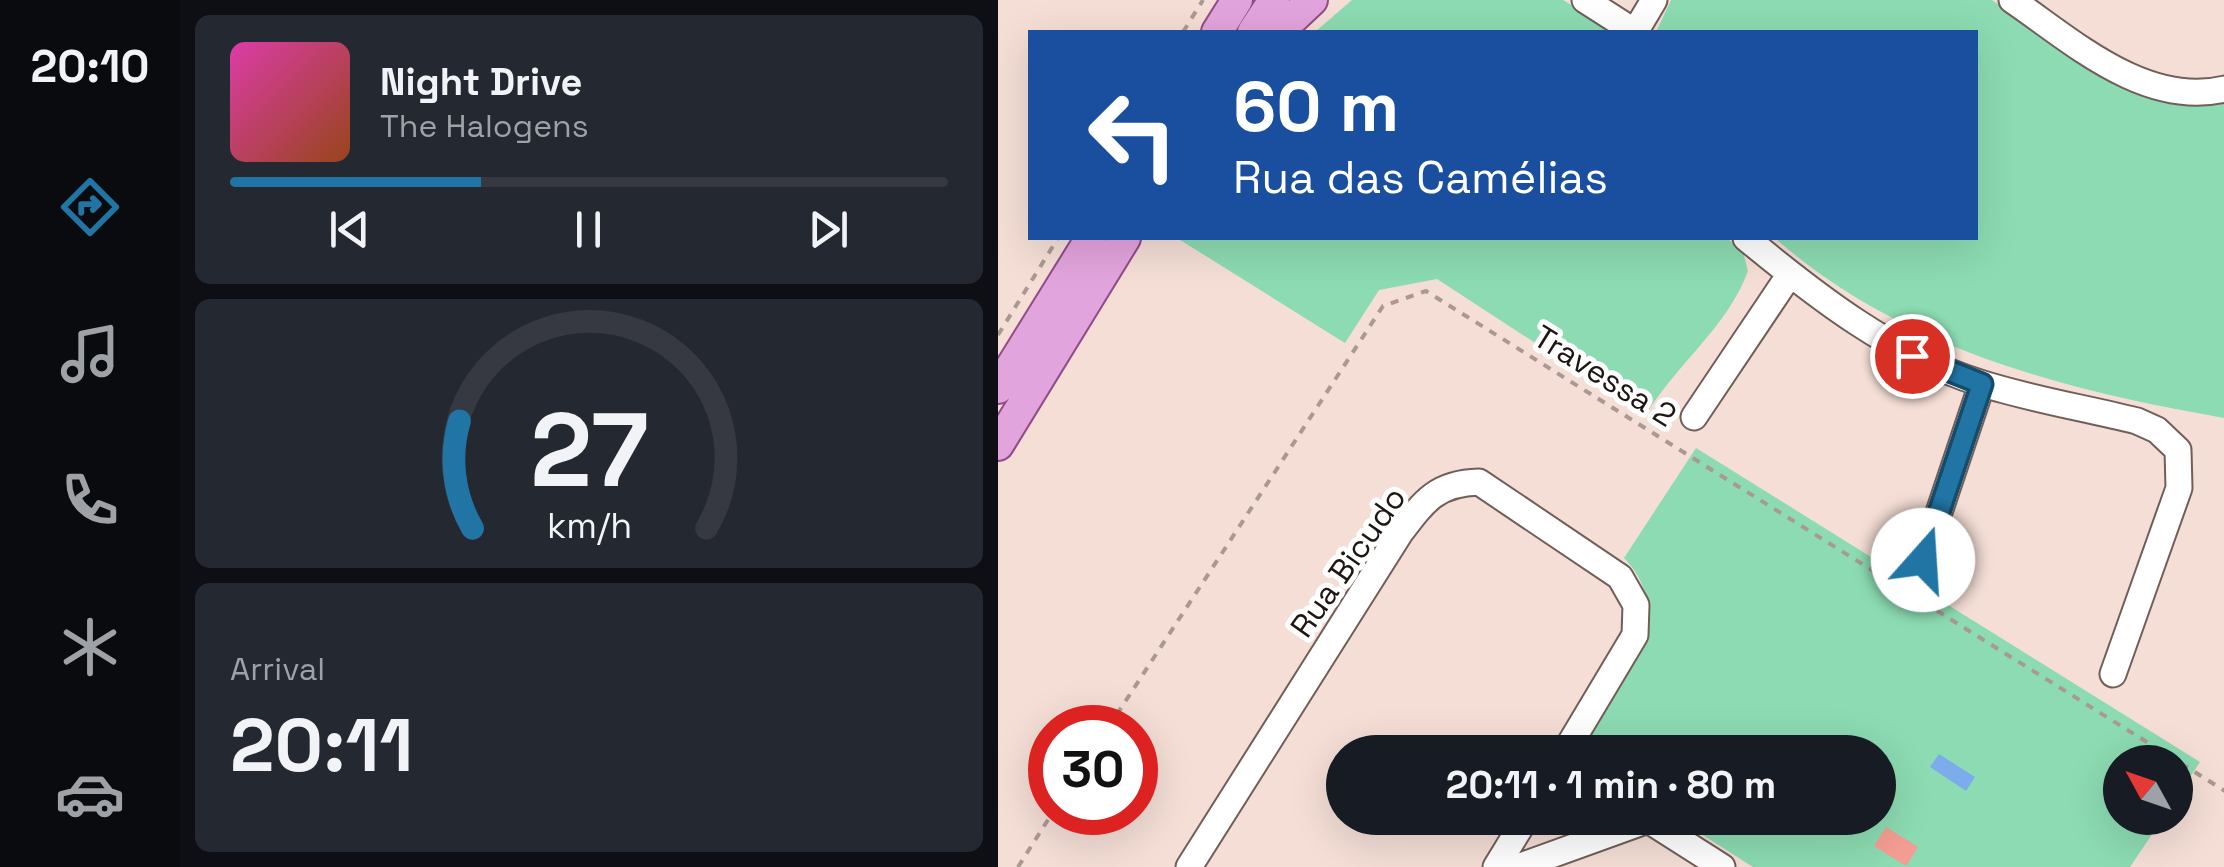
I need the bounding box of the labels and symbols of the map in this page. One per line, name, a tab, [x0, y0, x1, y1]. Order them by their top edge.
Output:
pin	[1870, 314, 1955, 399]
street label: Travessa 2	[1526, 317, 1684, 435]
street label: Rua Bicudo	[1282, 479, 1414, 645]
position arrow	[1871, 508, 1975, 612]
speed limit sign: 30	[1028, 705, 1158, 835]
north arrow	[2103, 745, 2193, 835]

